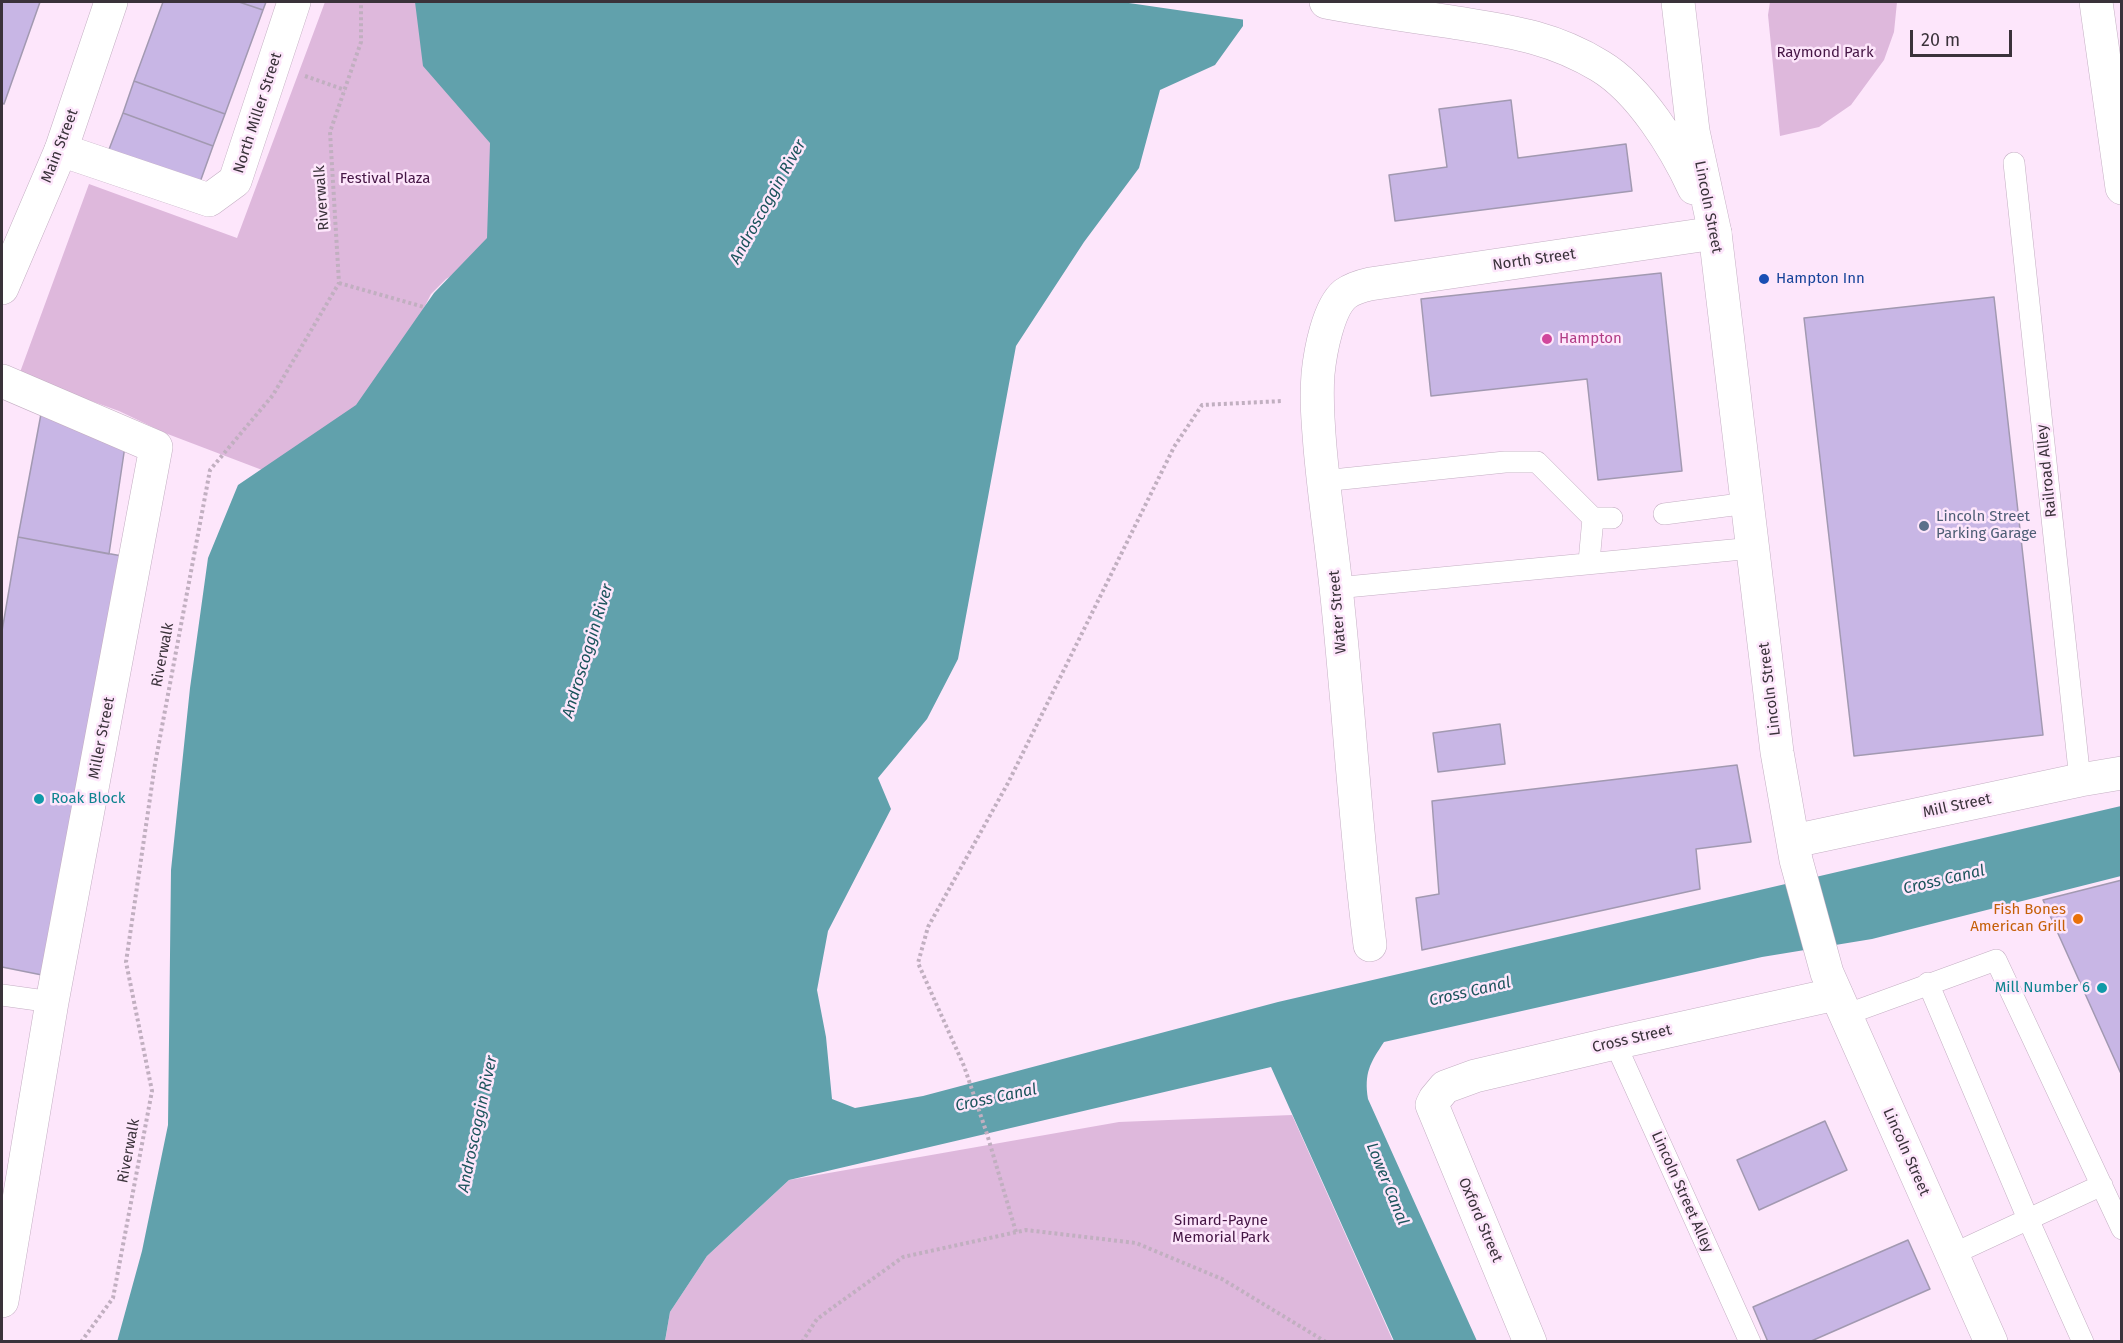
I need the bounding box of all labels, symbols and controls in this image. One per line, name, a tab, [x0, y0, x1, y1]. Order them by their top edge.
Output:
scale bar	[1913, 18, 2015, 56]
text: 20 m	[1921, 29, 1960, 51]
park label: Raymond Park	[1776, 44, 1874, 62]
street label: North Miller Street	[230, 50, 286, 176]
street label: Main Street	[38, 107, 82, 185]
water label: Androscoggin River	[726, 137, 810, 267]
street label: Lincoln Street	[1690, 159, 1726, 255]
street label: Riverwalk	[311, 165, 333, 231]
park label: Festival Plaza	[340, 170, 430, 188]
street label: North Street	[1491, 245, 1577, 275]
place label: Hampton Inn	[1776, 270, 1865, 288]
marker: Hampton Inn	[1757, 272, 1771, 286]
place label: Hampton	[1559, 330, 1622, 348]
marker: Hampton	[1540, 332, 1554, 346]
street label: Railroad Alley	[2033, 424, 2061, 518]
place label: Lincoln Street Parking Garage	[1936, 508, 2037, 543]
marker: Lincoln Street Parking Garage	[1917, 519, 1931, 533]
street label: Water Street	[1325, 569, 1351, 655]
water label: Androscoggin River	[558, 582, 618, 720]
street label: Riverwalk	[148, 621, 178, 689]
street label: Lincoln Street	[1755, 641, 1785, 737]
street label: Miller Street	[85, 695, 119, 781]
place label: Roak Block	[51, 790, 125, 808]
street label: Mill Street	[1921, 790, 1993, 822]
marker: Roak Block	[32, 792, 46, 806]
water label: Cross Canal	[1901, 861, 1987, 899]
place label: Fish Bones American Grill	[1970, 901, 2066, 936]
marker: Fish Bones American Grill	[2071, 912, 2085, 926]
water label: Cross Canal	[1427, 973, 1513, 1011]
place label: Mill Number 6	[1995, 979, 2090, 997]
marker: Mill Number 6	[2095, 981, 2109, 995]
street label: Cross Street	[1591, 1021, 1673, 1057]
water label: Androscoggin River	[454, 1054, 502, 1194]
water label: Cross Canal	[953, 1080, 1039, 1116]
street label: Lincoln Street	[1879, 1105, 1933, 1199]
street label: Riverwalk	[114, 1117, 144, 1185]
street label: Lincoln Street Alley	[1647, 1129, 1717, 1255]
water label: Lower Canal	[1362, 1140, 1412, 1228]
street label: Oxford Street	[1454, 1175, 1506, 1265]
park label: Simard-Payne Memorial Park	[1172, 1212, 1270, 1247]

